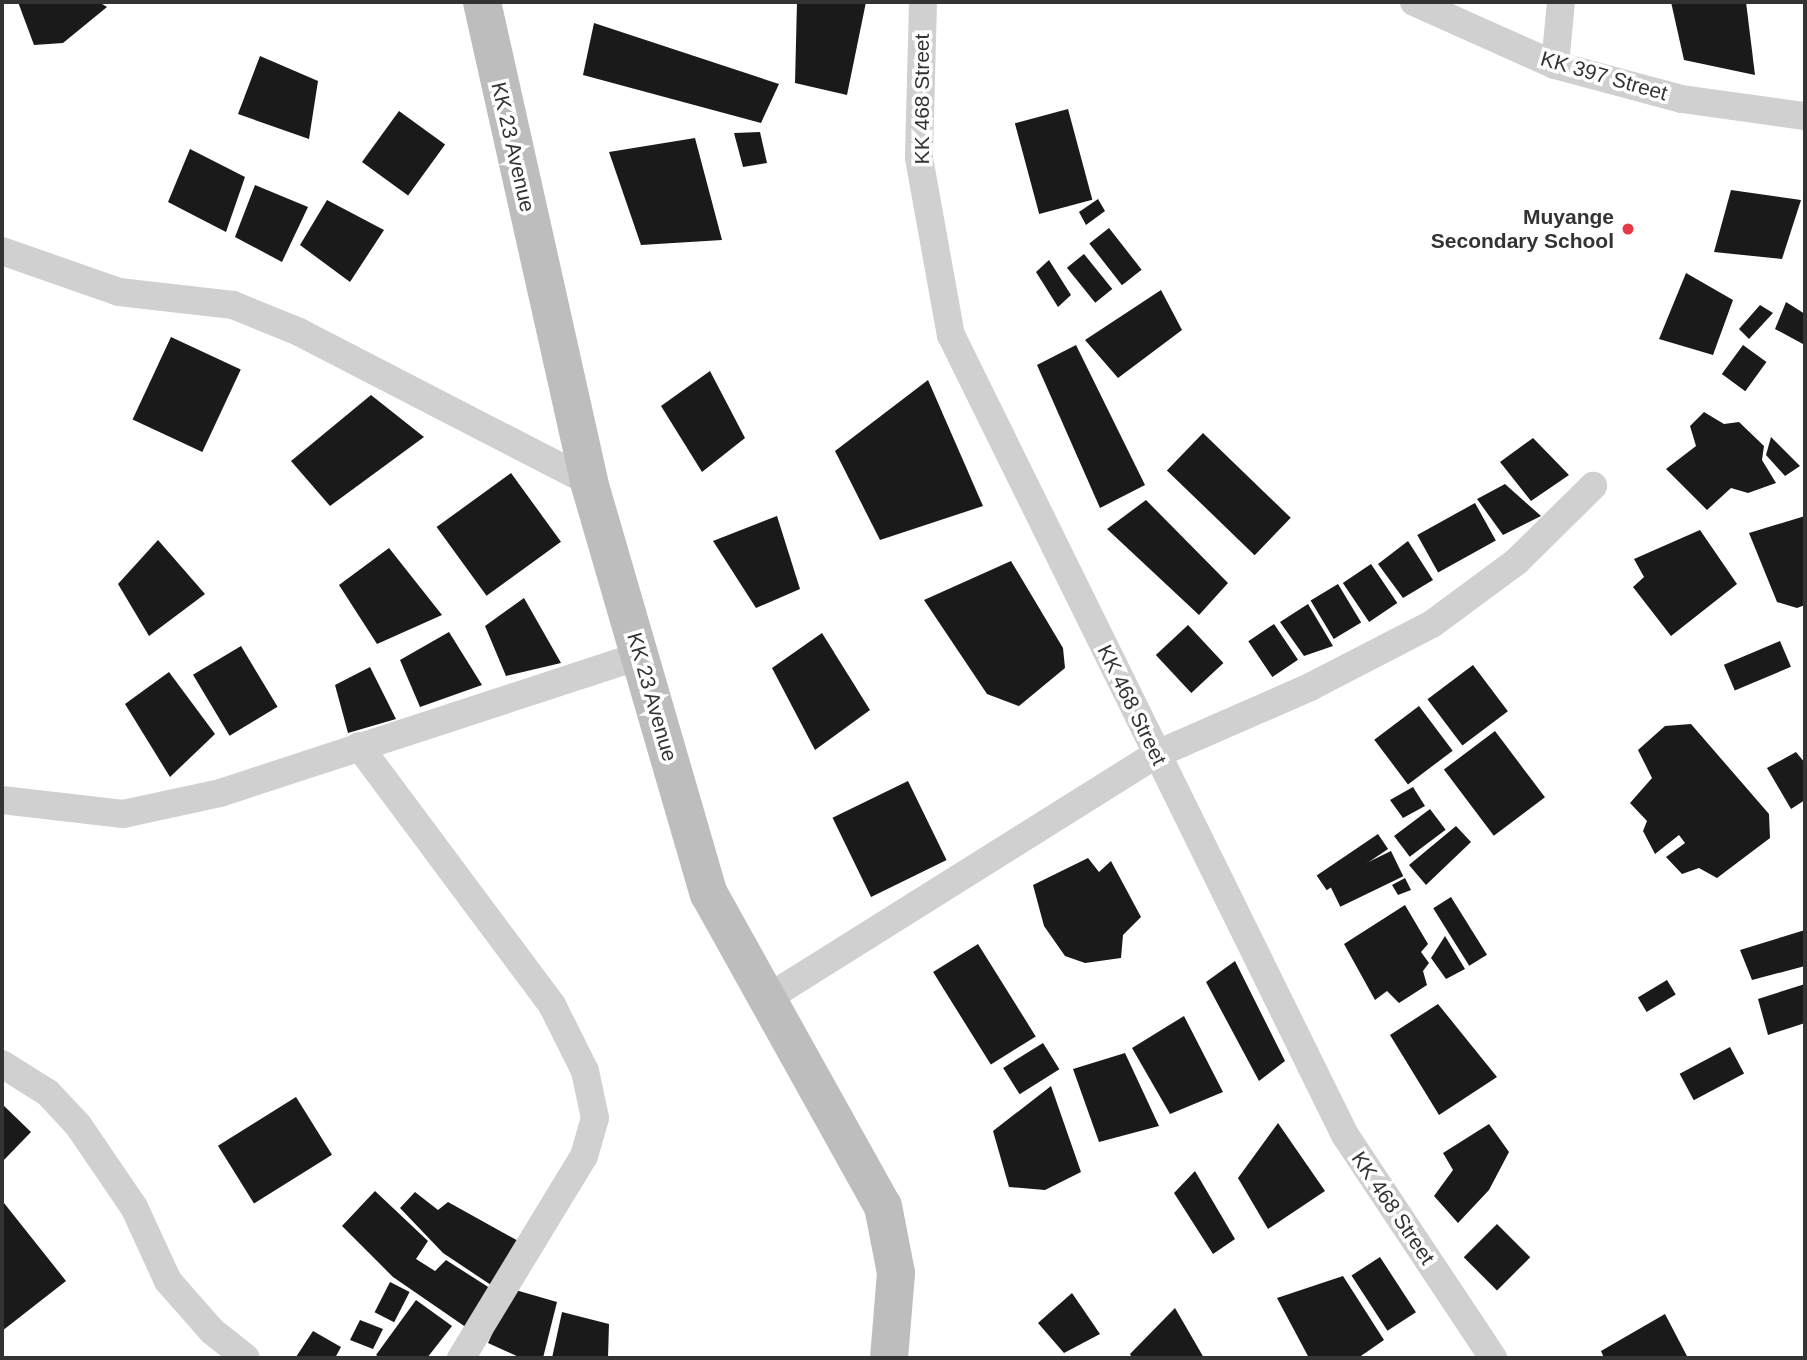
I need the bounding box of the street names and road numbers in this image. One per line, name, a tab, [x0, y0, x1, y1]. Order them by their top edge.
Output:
street label: KK 468 Street	[909, 34, 935, 164]
street label: KK 397 Street	[1538, 46, 1670, 106]
street label: KK 23 Avenue	[486, 79, 540, 215]
street label: KK 23 Avenue	[621, 629, 683, 765]
street label: KK 468 Street	[1092, 641, 1172, 769]
street label: KK 468 Street	[1346, 1147, 1440, 1269]

